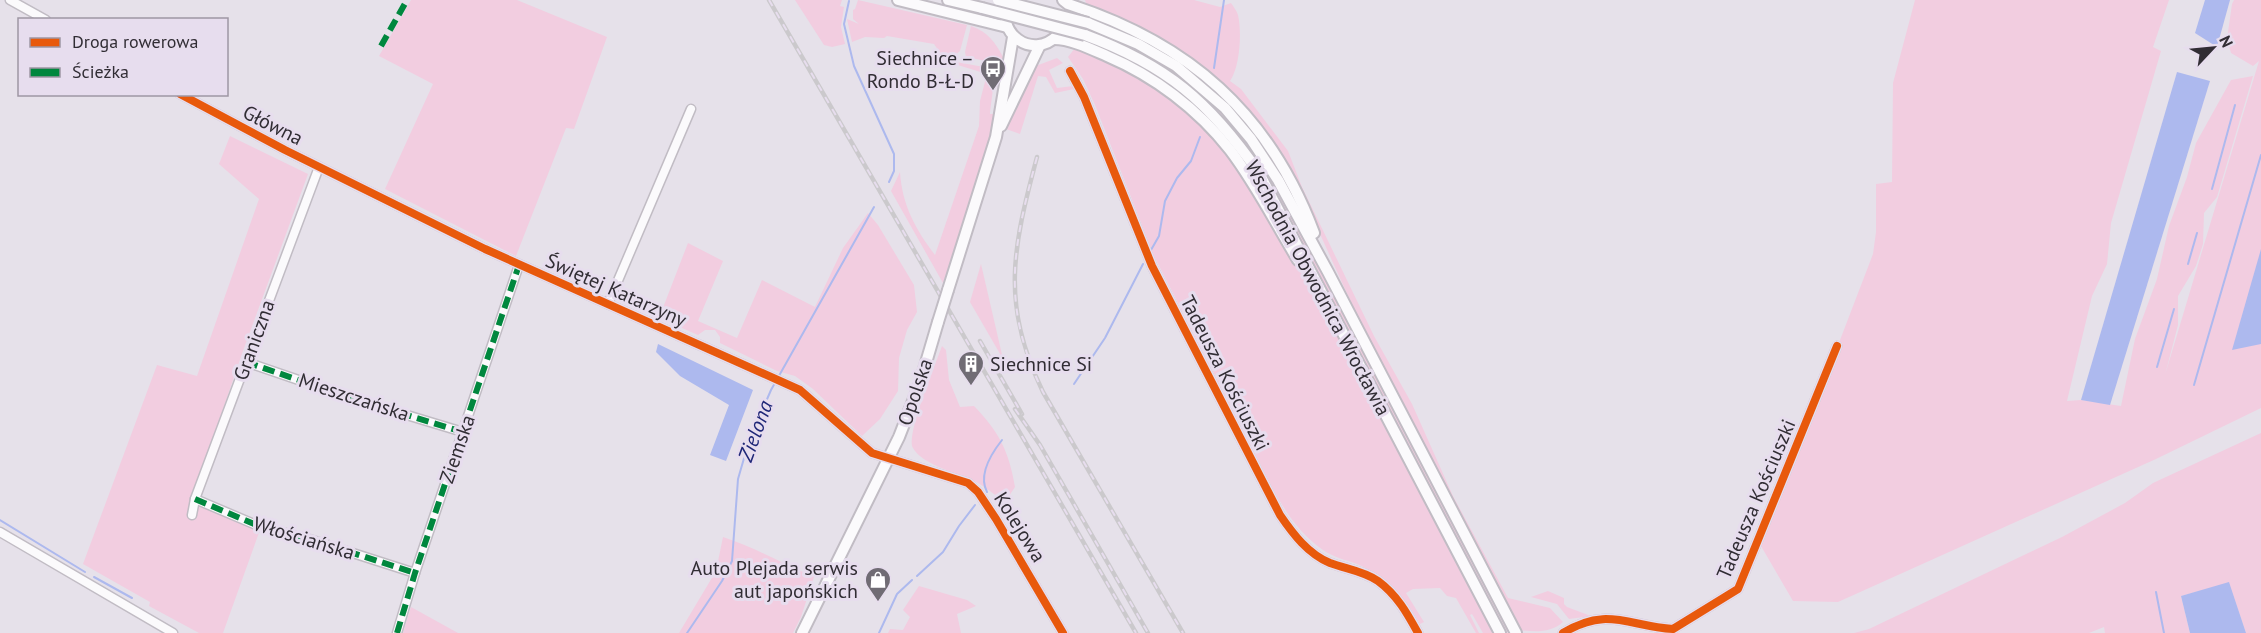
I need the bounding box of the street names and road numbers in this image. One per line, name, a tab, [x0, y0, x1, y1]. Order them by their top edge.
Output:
street label: Główna	[239, 99, 307, 151]
street label: Wschodnia Obwodnica Wrocławia	[1239, 156, 1397, 420]
street label: Świętej Katarzyny	[541, 247, 691, 333]
street label: Tadeusza Kościuszki	[1175, 291, 1275, 455]
street label: Graniczna	[227, 296, 281, 384]
street label: Opolska	[891, 355, 939, 429]
street label: Mieszczańska	[295, 367, 413, 427]
street label: Ziemska	[433, 411, 481, 487]
street label: Tadeusza Kościuszki	[1711, 415, 1801, 583]
street label: Kolejowa	[988, 487, 1052, 567]
street label: Włościańska	[250, 510, 358, 566]

